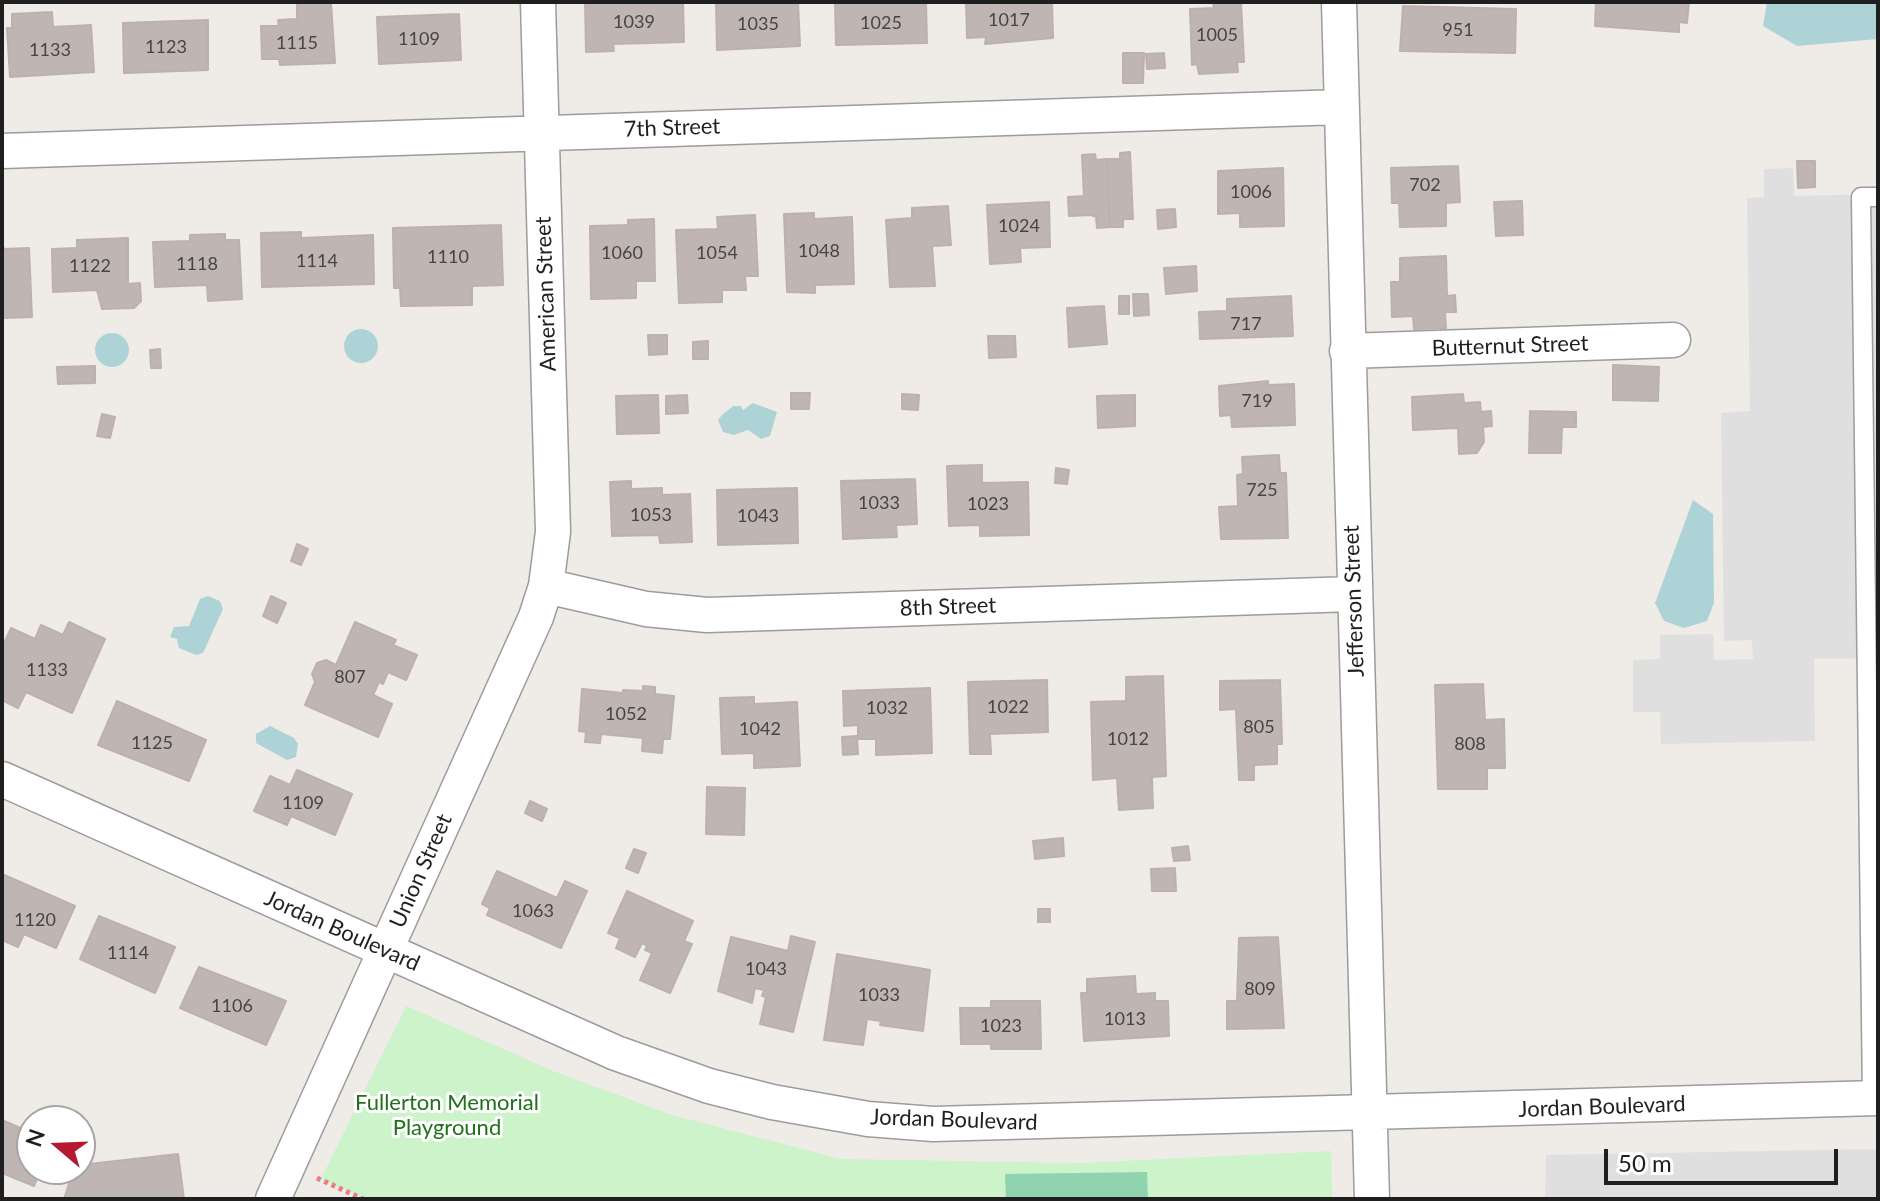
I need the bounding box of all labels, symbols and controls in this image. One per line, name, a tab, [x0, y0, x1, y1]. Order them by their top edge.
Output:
house number: 1017	[988, 9, 1030, 31]
house number: 1039	[613, 11, 655, 33]
house number: 1025	[860, 12, 902, 34]
house number: 1035	[737, 13, 779, 35]
house number: 951	[1442, 19, 1474, 41]
house number: 1005	[1196, 24, 1238, 46]
house number: 1109	[398, 28, 440, 50]
house number: 1115	[276, 32, 318, 54]
house number: 1123	[145, 36, 187, 58]
house number: 1133	[29, 39, 71, 61]
street label: 7th Street	[623, 113, 721, 143]
house number: 702	[1409, 174, 1441, 196]
house number: 1006	[1230, 181, 1272, 203]
house number: 1024	[998, 215, 1040, 237]
street label: American Street	[530, 216, 562, 372]
house number: 1048	[798, 240, 840, 262]
house number: 1060	[601, 242, 643, 264]
house number: 1054	[696, 242, 738, 264]
house number: 1110	[427, 246, 469, 268]
house number: 1114	[296, 250, 338, 272]
house number: 1118	[176, 253, 218, 275]
house number: 1122	[69, 255, 111, 277]
house number: 717	[1230, 313, 1262, 335]
street label: Butternut Street	[1431, 330, 1589, 362]
house number: 719	[1241, 390, 1273, 412]
house number: 725	[1246, 479, 1278, 501]
house number: 1033	[858, 492, 900, 514]
house number: 1023	[967, 493, 1009, 515]
house number: 1053	[630, 504, 672, 526]
house number: 1043	[737, 505, 779, 527]
street label: Jefferson Street	[1338, 525, 1370, 677]
street label: 8th Street	[899, 592, 997, 622]
house number: 1133	[26, 659, 68, 681]
house number: 807	[334, 666, 366, 688]
house number: 1022	[987, 696, 1029, 718]
house number: 1032	[866, 697, 908, 719]
house number: 1052	[605, 703, 647, 725]
house number: 805	[1243, 716, 1275, 738]
house number: 1042	[739, 718, 781, 740]
house number: 1012	[1107, 728, 1149, 750]
house number: 1125	[131, 732, 173, 754]
house number: 808	[1454, 733, 1486, 755]
house number: 1109	[282, 792, 324, 814]
street label: Union Street	[384, 810, 458, 932]
street label: Jordan Boulevard	[260, 885, 424, 977]
house number: 1063	[512, 900, 554, 922]
house number: 1120	[14, 909, 56, 931]
house number: 1114	[107, 942, 149, 964]
house number: 1043	[745, 958, 787, 980]
house number: 809	[1244, 978, 1276, 1000]
house number: 1033	[858, 984, 900, 1006]
house number: 1106	[211, 995, 253, 1017]
house number: 1013	[1104, 1008, 1146, 1030]
house number: 1023	[980, 1015, 1022, 1037]
park label: Fullerton Memorial Playground	[355, 1090, 539, 1142]
street label: Jordan Boulevard	[1518, 1091, 1686, 1123]
street label: Jordan Boulevard	[870, 1104, 1038, 1136]
north arrow	[16, 1105, 96, 1185]
text: N	[19, 1125, 50, 1150]
scale bar	[1608, 1133, 1842, 1183]
text: 50 m	[1618, 1148, 1672, 1177]

